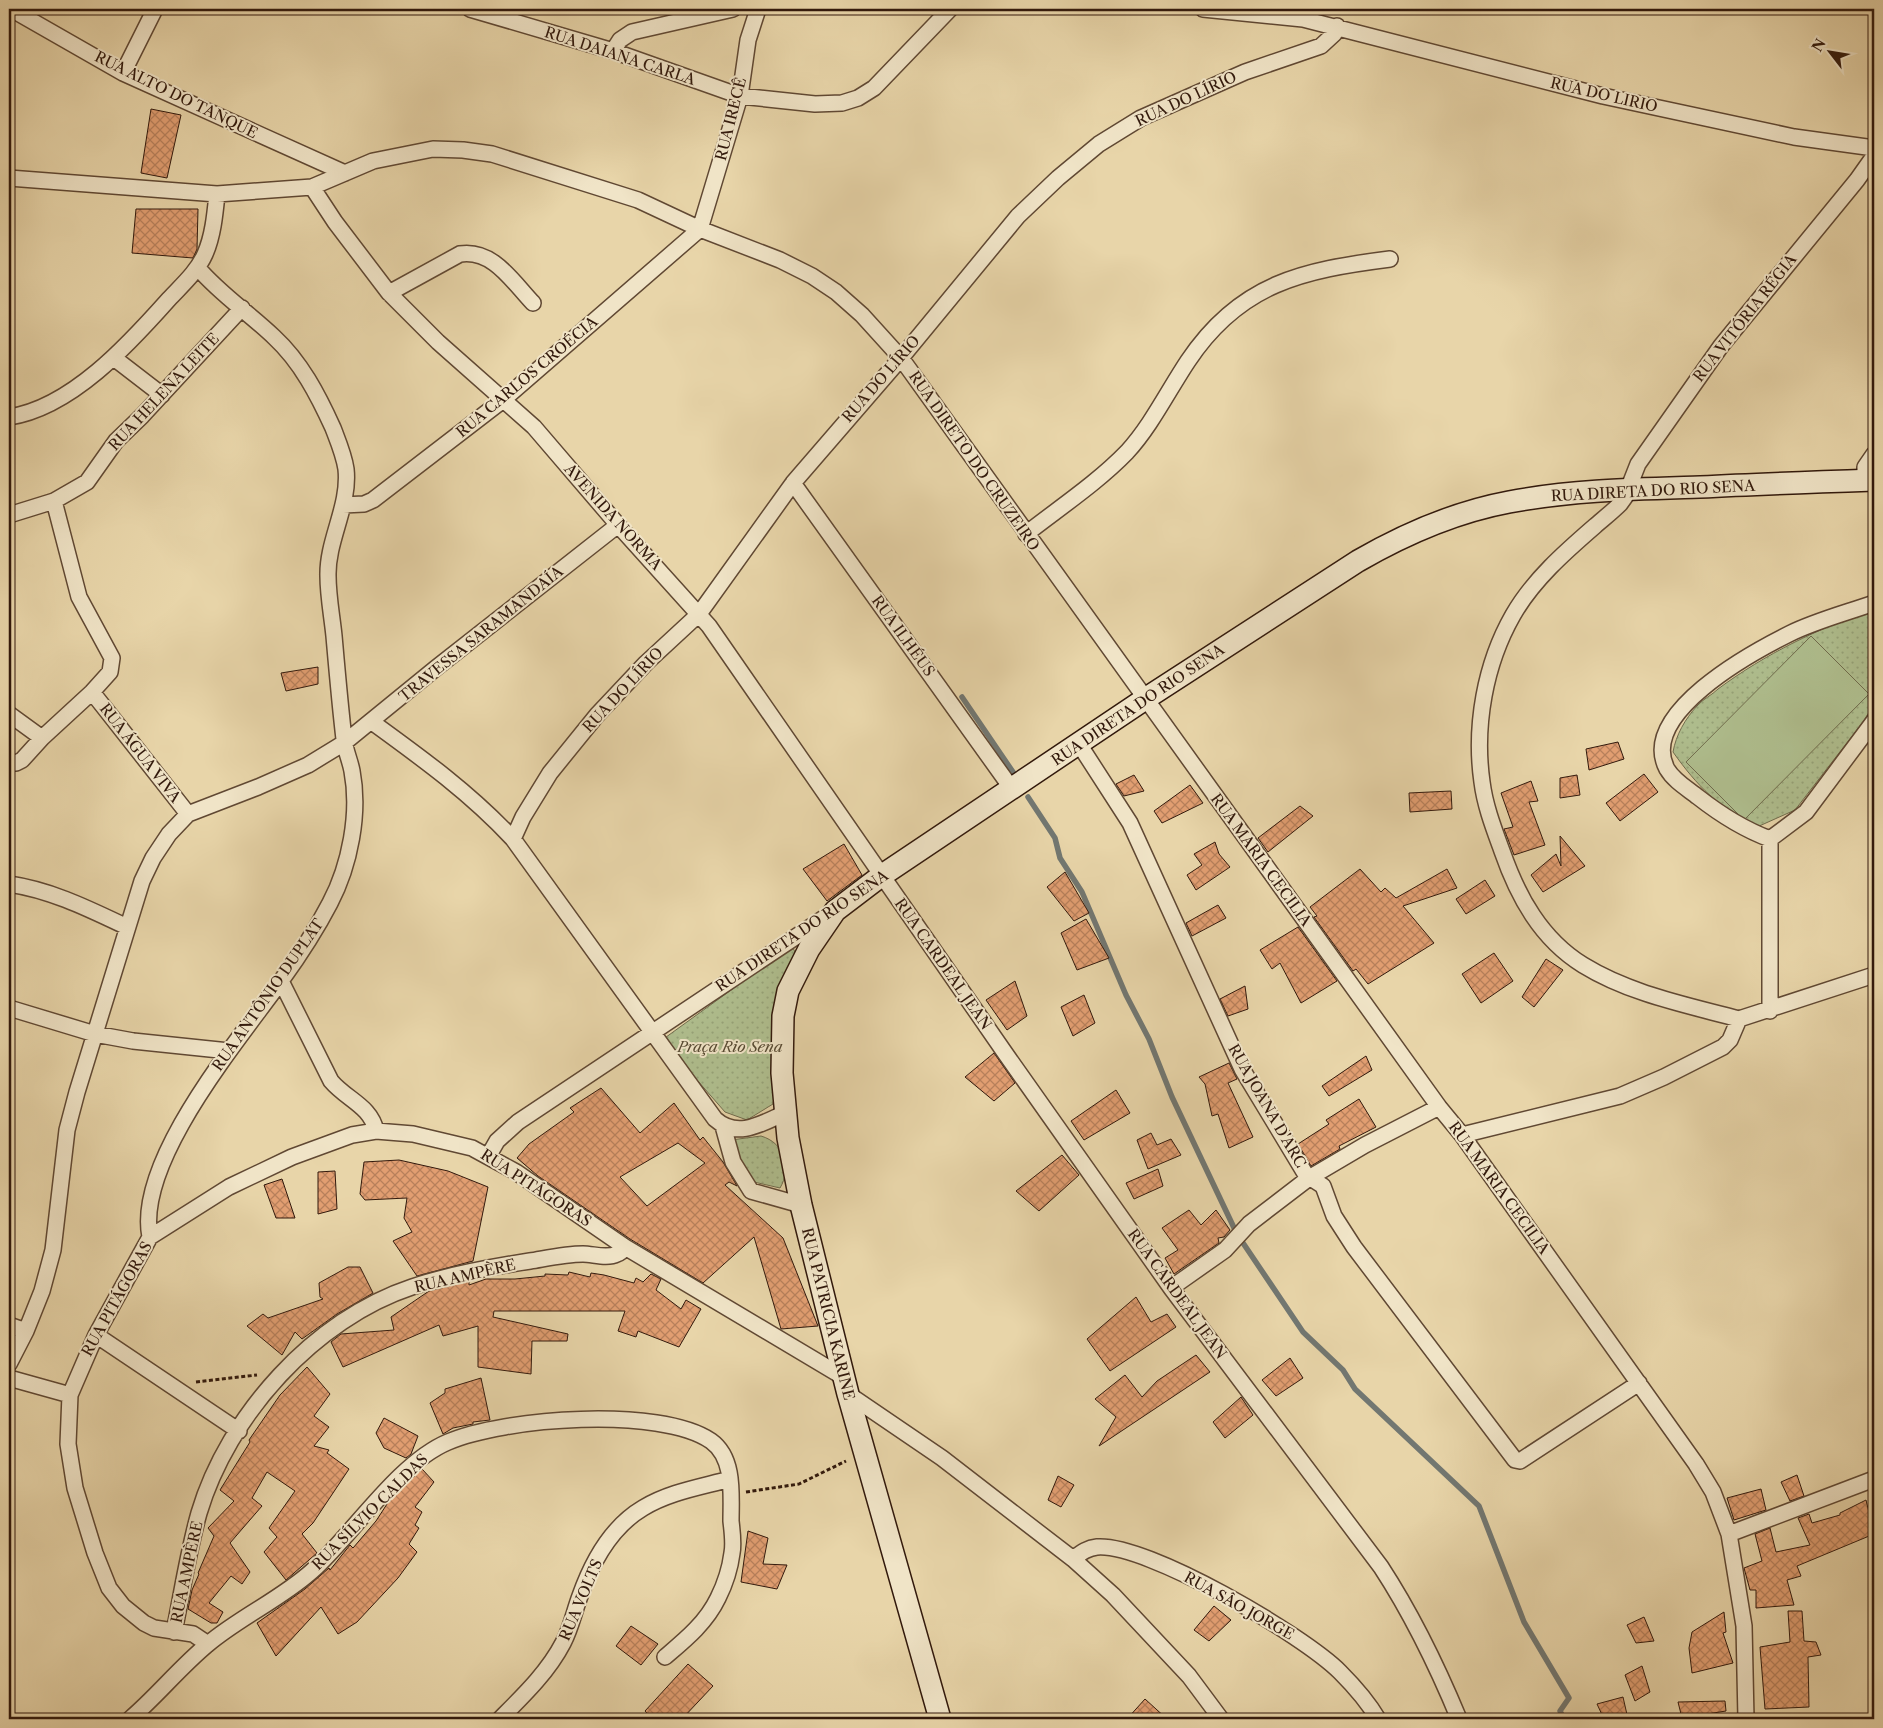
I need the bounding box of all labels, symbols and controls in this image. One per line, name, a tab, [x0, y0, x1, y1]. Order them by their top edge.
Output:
street label: RUA DAIANA CARLA	[542, 22, 699, 89]
north arrow	[1806, 28, 1856, 78]
text: N	[1808, 35, 1830, 55]
street label: RUA ALTO DO TANQUE	[92, 47, 261, 142]
street label: RUA DO LÍRIO	[1132, 67, 1239, 130]
street label: RUA DO LIRIO	[1549, 73, 1660, 116]
street label: RUA IRECÊ	[711, 75, 750, 163]
street label: RUA VITÓRIA RÉGIA	[1689, 249, 1801, 385]
street label: RUA CARLOS CROÉCIA	[452, 311, 602, 441]
street label: RUA HELENA LEITE	[104, 329, 223, 454]
street label: RUA DO LÍRIO	[838, 331, 924, 426]
street label: RUA DIRETO DO CRUZEIRO	[905, 367, 1044, 554]
street label: AVENIDA NORMA	[560, 459, 667, 575]
street label: RUA DIRETA DO RIO SENA	[1550, 476, 1756, 505]
street label: TRAVESSA SARAMANDAÍA	[395, 561, 567, 706]
street label: RUA ILHÉUS	[868, 591, 939, 680]
street label: RUA DIRETA DO RIO SENA	[1048, 639, 1228, 770]
street label: RUA DO LÍRIO	[578, 643, 667, 736]
street label: RUA ÁGUA VIVA	[96, 699, 186, 807]
street label: RUA MARIA CECILIA	[1207, 790, 1316, 931]
street label: RUA DIRETA DO RIO SENA	[712, 865, 892, 996]
street label: RUA CARDEAL JEAN	[891, 894, 996, 1033]
street label: RUA ANTÔNIO DUPLAT	[208, 914, 328, 1075]
park label: Praça Rio Sena	[676, 1037, 783, 1056]
street label: RUA JOANA D'ARC	[1224, 1041, 1311, 1171]
street label: RUA MARIA CECILIA	[1445, 1118, 1554, 1259]
street label: RUA PITÁGORAS	[477, 1145, 595, 1230]
street label: RUA CARDEAL JEAN	[1124, 1225, 1231, 1362]
street label: RUA PATRICIA KARINE	[798, 1226, 859, 1402]
street label: RUA PITÁGORAS	[77, 1238, 156, 1359]
street label: RUA AMPÈRE	[412, 1255, 517, 1296]
street label: RUA SÍLVIO CALDAS	[308, 1450, 432, 1574]
street label: RUA AMPÈRE	[166, 1519, 207, 1624]
street label: RUA VOLTS	[555, 1556, 606, 1644]
street label: RUA SÂO JORGE	[1181, 1567, 1298, 1644]

